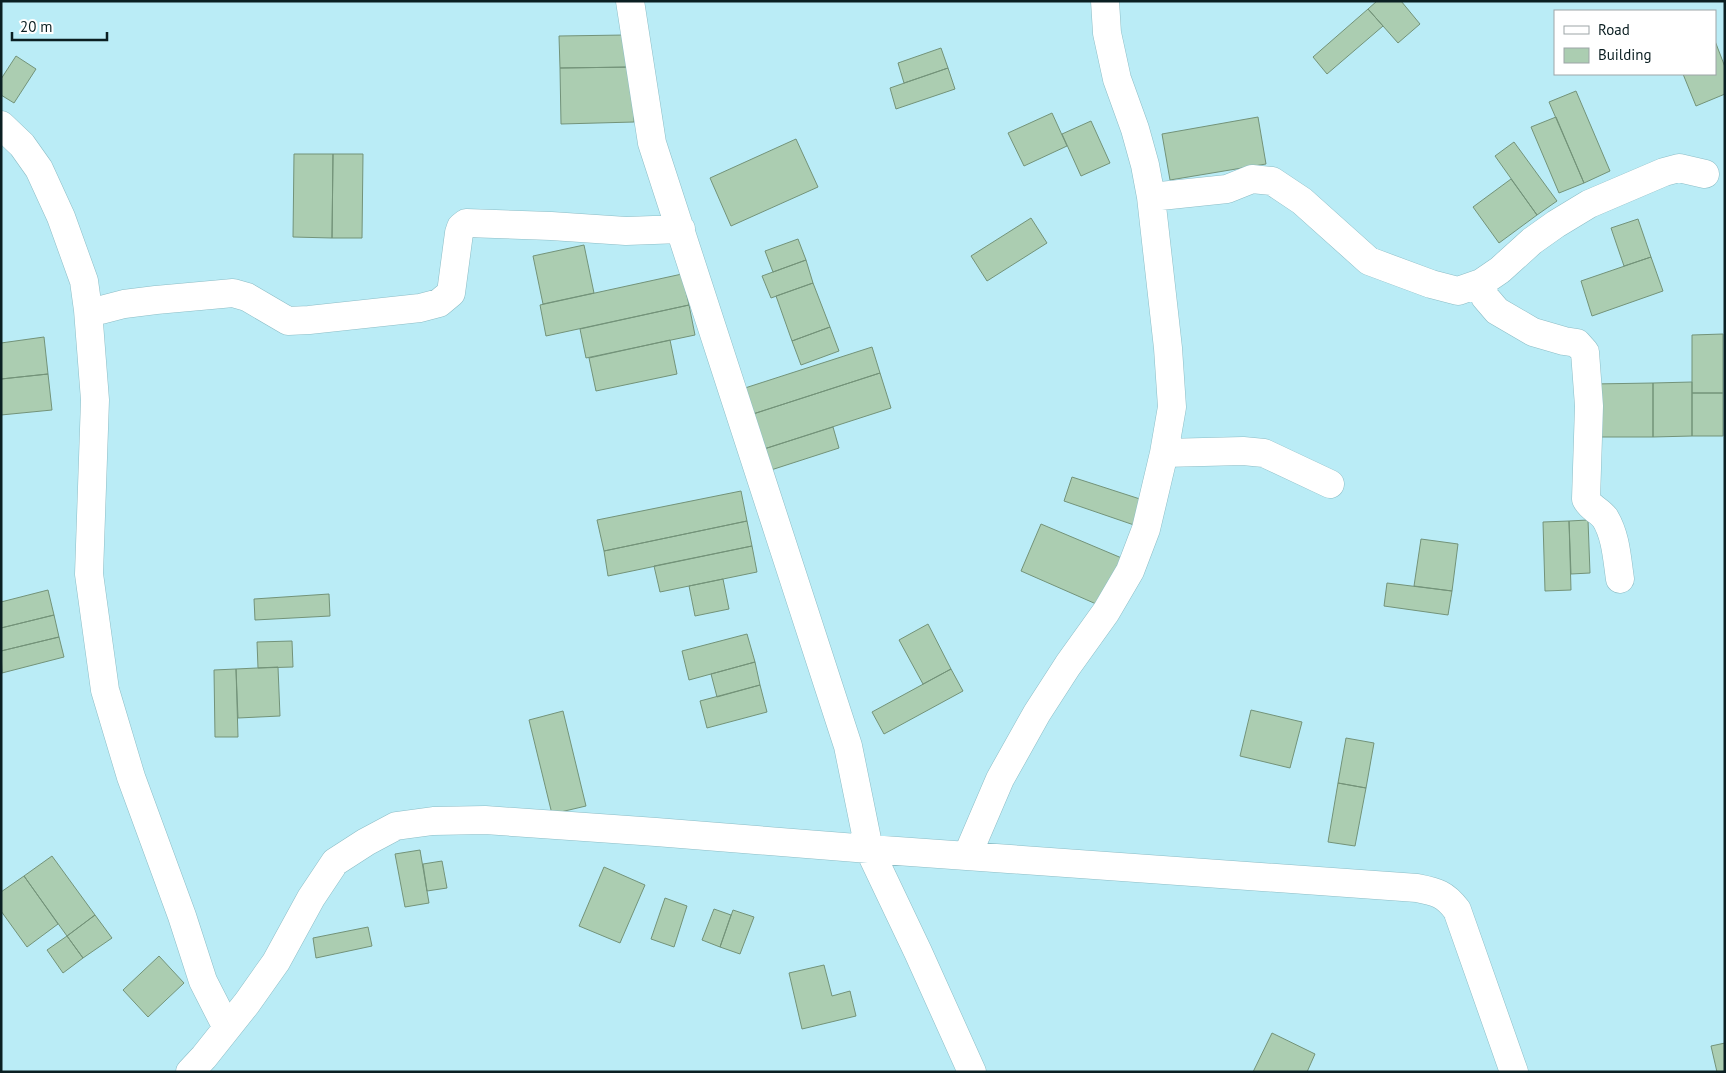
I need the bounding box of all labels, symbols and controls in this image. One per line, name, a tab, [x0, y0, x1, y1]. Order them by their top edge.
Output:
scale bar	[12, 10, 108, 42]
legend	[1554, 10, 1716, 75]
text: 20 m	[20, 17, 53, 36]
text: Road	[1598, 20, 1630, 39]
text: Building	[1598, 45, 1652, 64]

